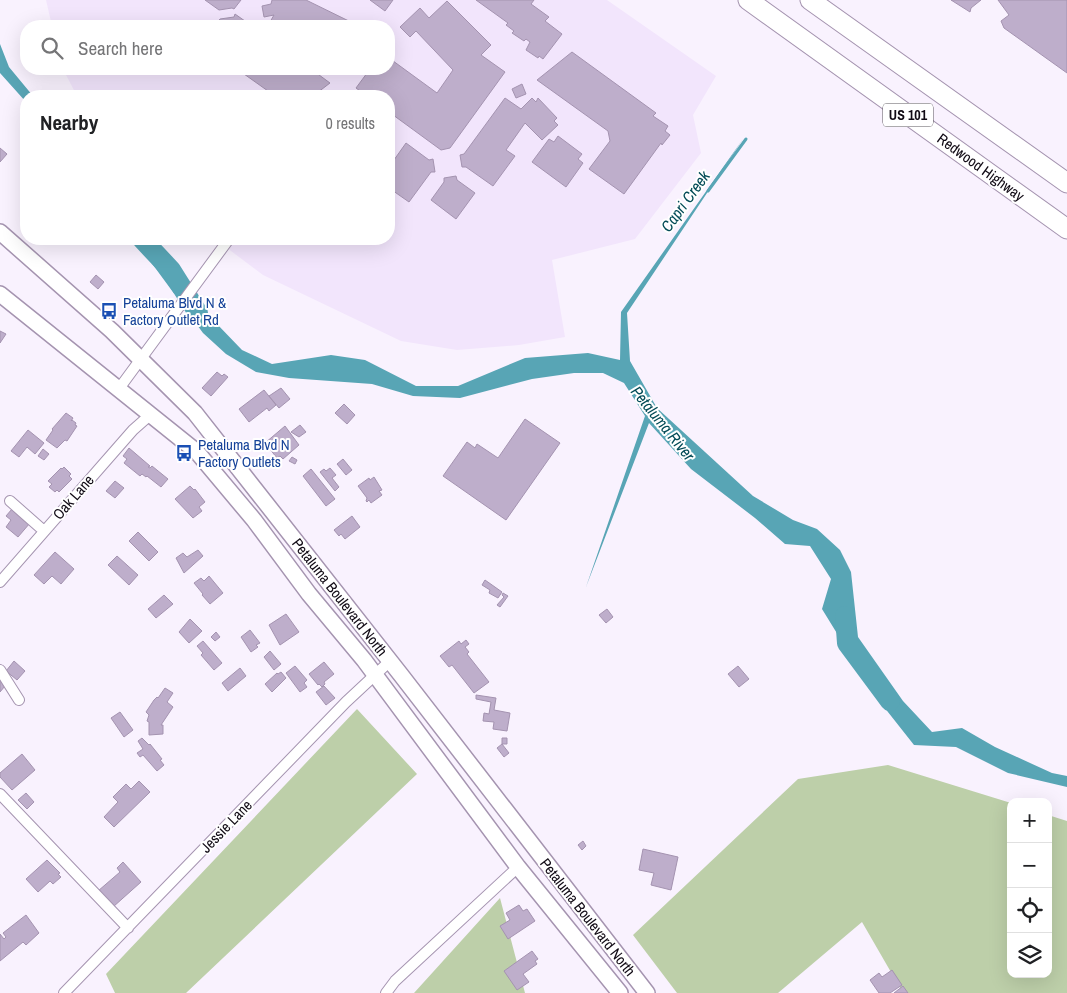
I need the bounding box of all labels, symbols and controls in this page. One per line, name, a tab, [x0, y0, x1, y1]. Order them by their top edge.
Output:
search box	[20, 20, 395, 75]
icon: search	[38, 34, 66, 62]
text: Search here	[78, 35, 163, 61]
road number: US 101	[883, 104, 933, 126]
text: Nearby	[40, 108, 98, 137]
text: 0 results	[325, 112, 375, 134]
street label: Redwood Highway	[933, 128, 1030, 206]
water label: Capri Creek	[655, 166, 715, 236]
place label: Petaluma Blvd N & Factory Outlet Rd	[123, 292, 227, 330]
bus stop icon: Petaluma Blvd N & Factory Outlet Rd	[99, 301, 119, 321]
water label: Petaluma River	[626, 381, 700, 466]
place label: Petaluma Blvd N Factory Outlets	[198, 434, 290, 472]
bus stop icon: Petaluma Blvd N Factory Outlets	[174, 443, 194, 463]
street label: Oak Lane	[48, 470, 99, 524]
street label: Petaluma Boulevard North	[287, 534, 393, 660]
street label: Jessie Lane	[195, 795, 257, 857]
map controls	[1007, 798, 1052, 978]
button: +	[1007, 798, 1052, 843]
button: −	[1007, 843, 1052, 888]
street label: Petaluma Boulevard North	[535, 854, 641, 980]
button: locate	[1007, 888, 1052, 933]
button: layers	[1007, 933, 1052, 978]

